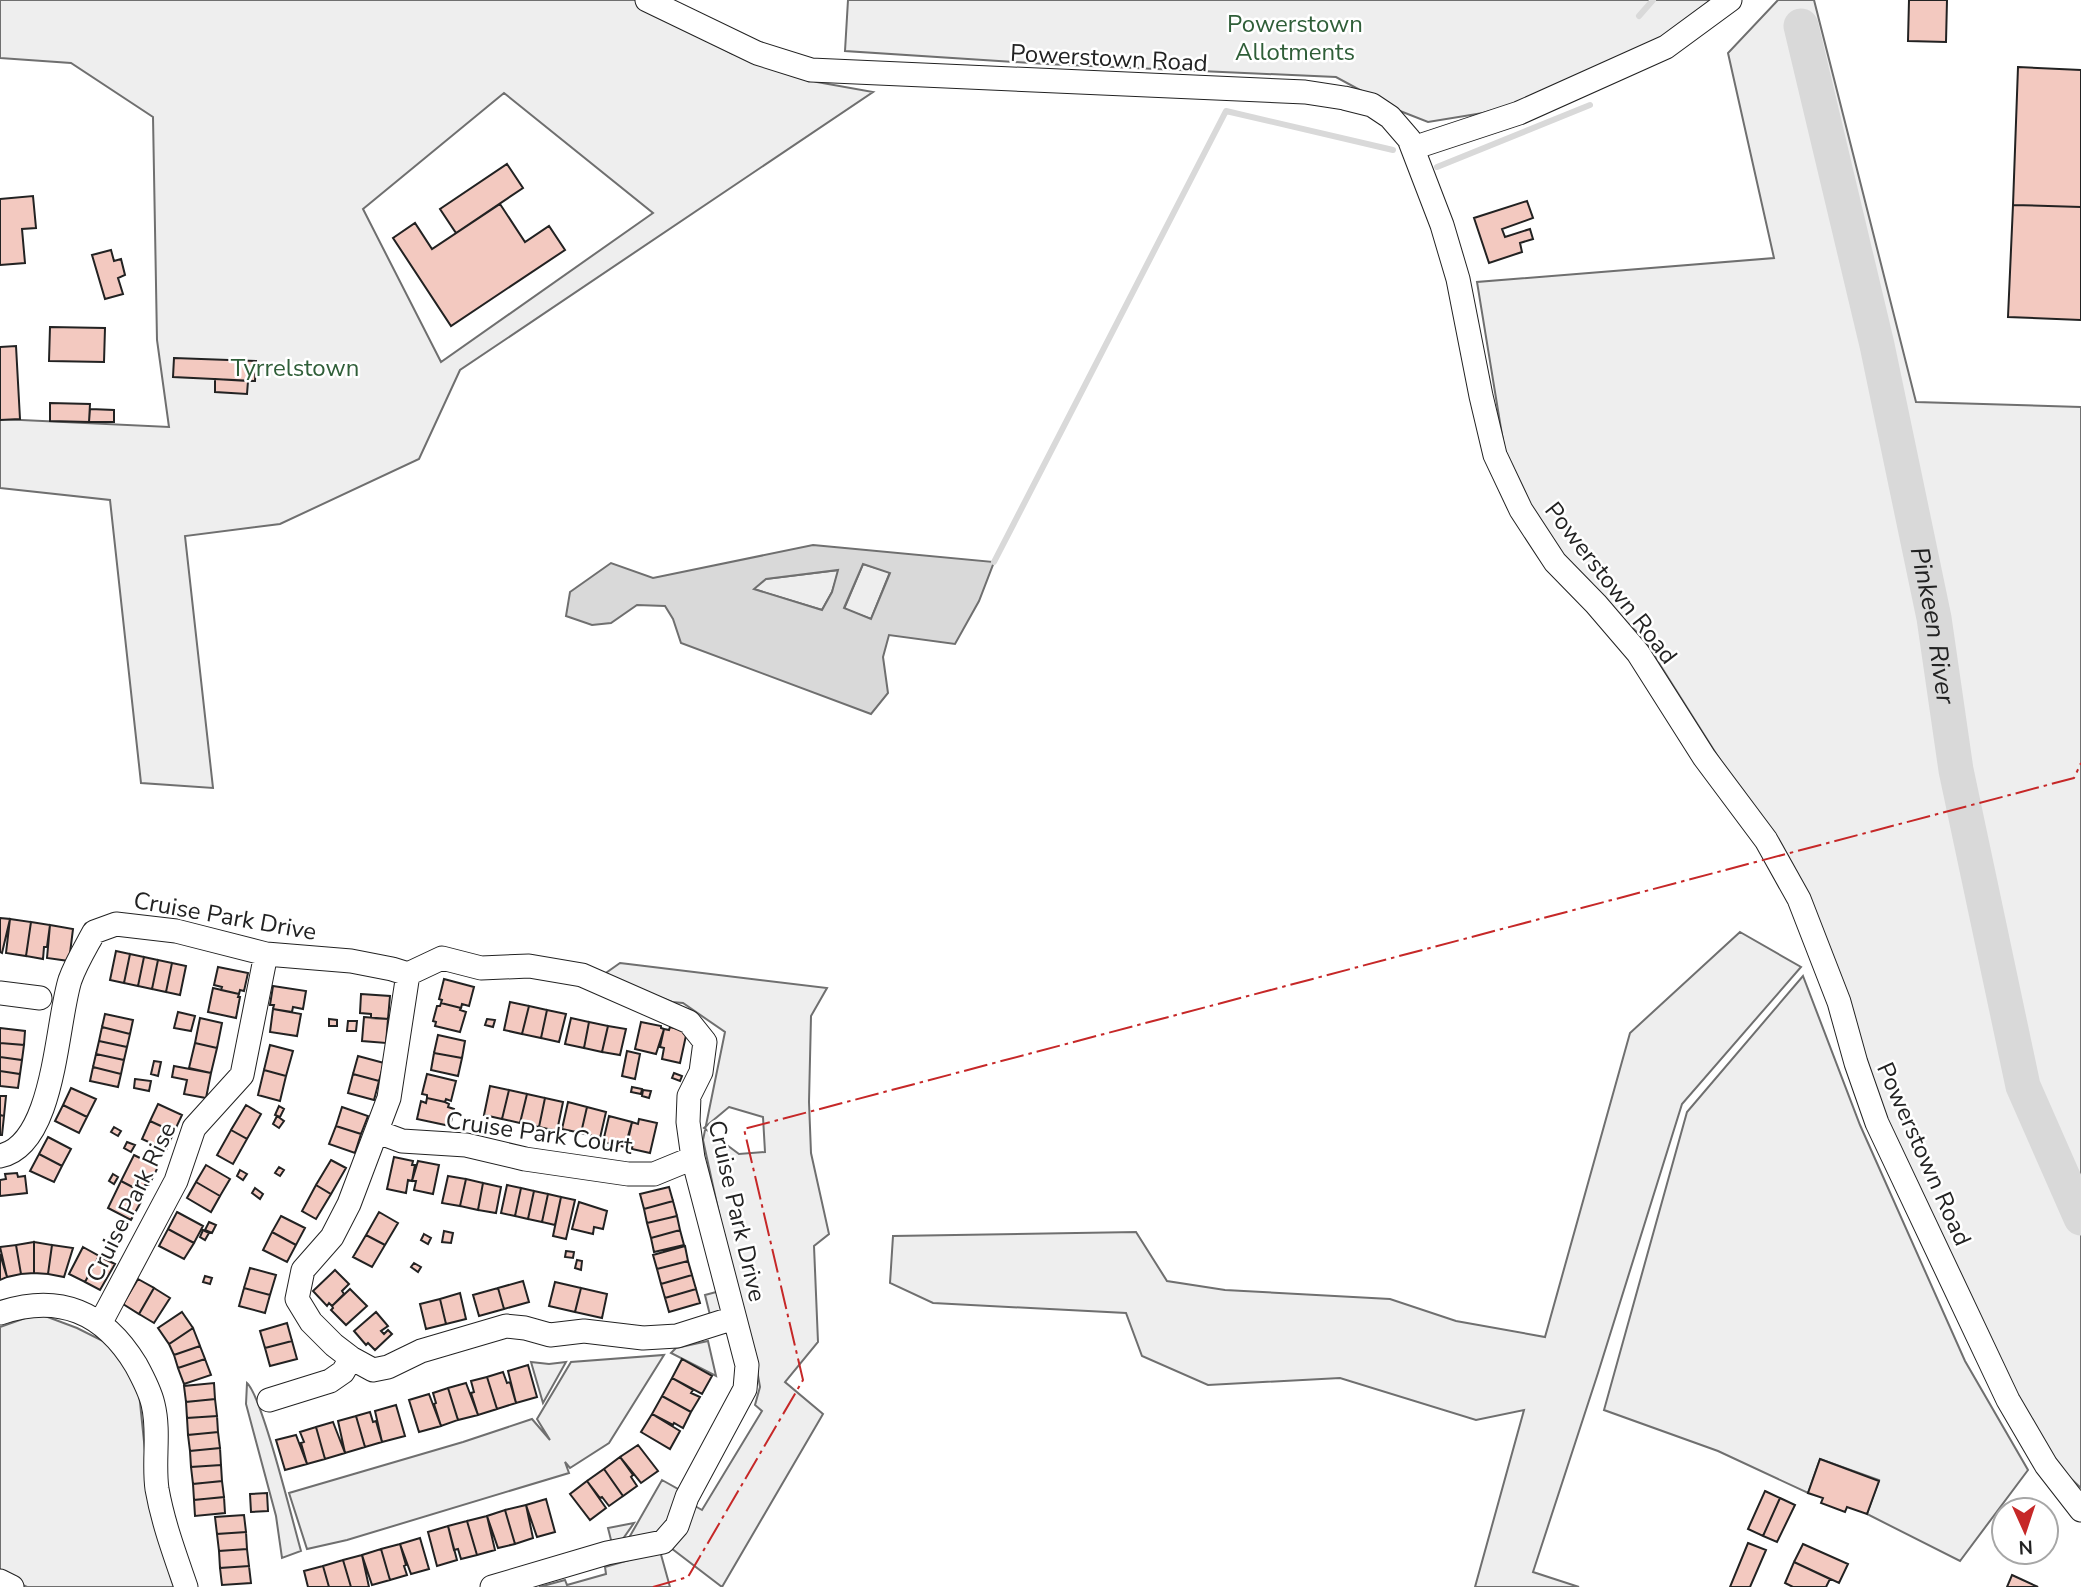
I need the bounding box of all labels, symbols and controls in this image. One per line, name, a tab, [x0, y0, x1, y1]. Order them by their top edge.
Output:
park label: Powerstown Allotments	[1227, 8, 1363, 68]
street label: Powerstown Road	[1009, 37, 1209, 79]
park label: Tyrrelstown	[231, 352, 359, 384]
street label: Powerstown Road	[1538, 495, 1684, 671]
water label: Pinkeen River	[1902, 544, 1963, 707]
street label: Cruise Park Drive	[131, 884, 319, 948]
street label: Powerstown Road	[1869, 1057, 1979, 1251]
street label: Cruise Park Court	[444, 1104, 635, 1162]
street label: Cruise Park Rise	[78, 1117, 184, 1287]
street label: Cruise Park Drive	[701, 1117, 773, 1305]
north arrow	[1990, 1496, 2060, 1566]
text: N	[2018, 1534, 2034, 1560]

